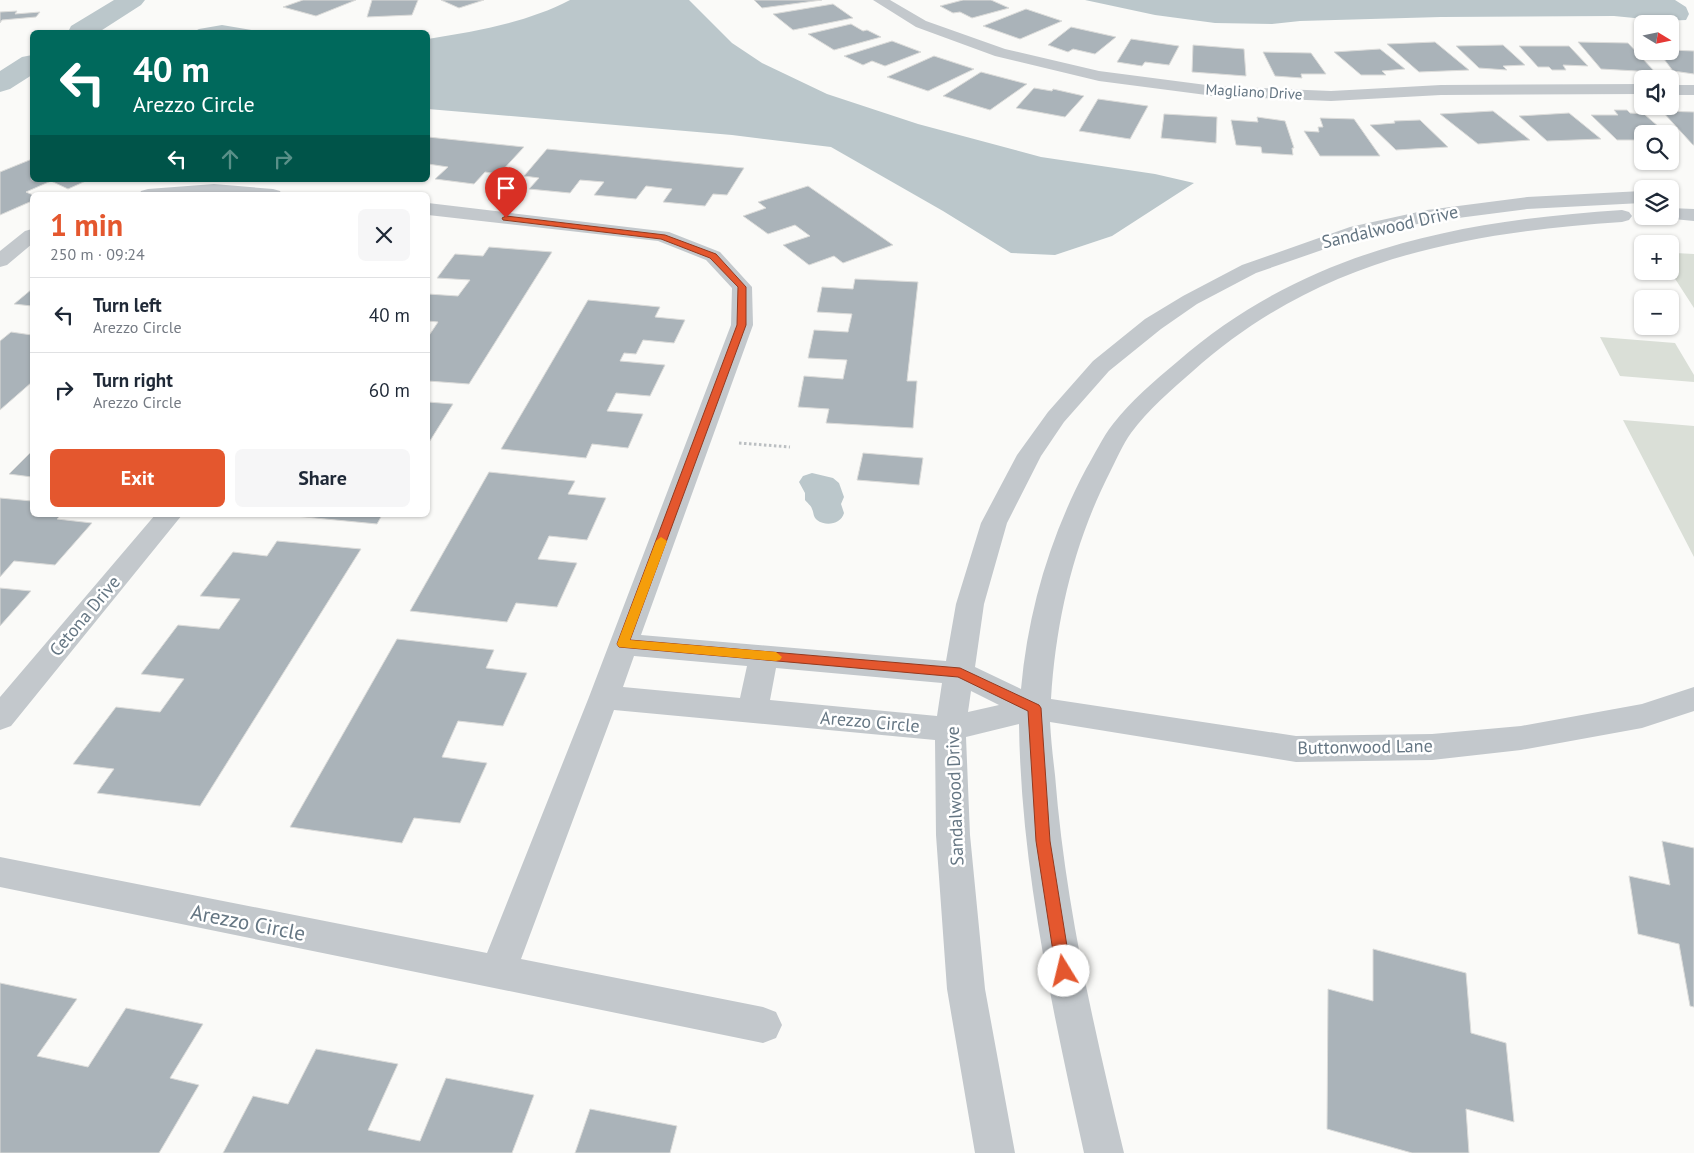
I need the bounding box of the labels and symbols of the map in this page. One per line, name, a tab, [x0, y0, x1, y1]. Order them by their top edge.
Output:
north arrow	[1634, 15, 1679, 60]
street label: Magliano Drive	[1205, 79, 1303, 104]
pin	[485, 167, 527, 218]
street label: Sandalwood Drive	[1319, 200, 1460, 253]
street label: Cetona Drive	[44, 571, 125, 661]
street label: Arezzo Circle	[819, 706, 921, 737]
street label: Sandalwood Drive	[941, 726, 968, 866]
street label: Buttonwood Lane	[1297, 734, 1433, 759]
street label: Arezzo Circle	[188, 898, 308, 947]
position arrow	[1037, 944, 1089, 996]

